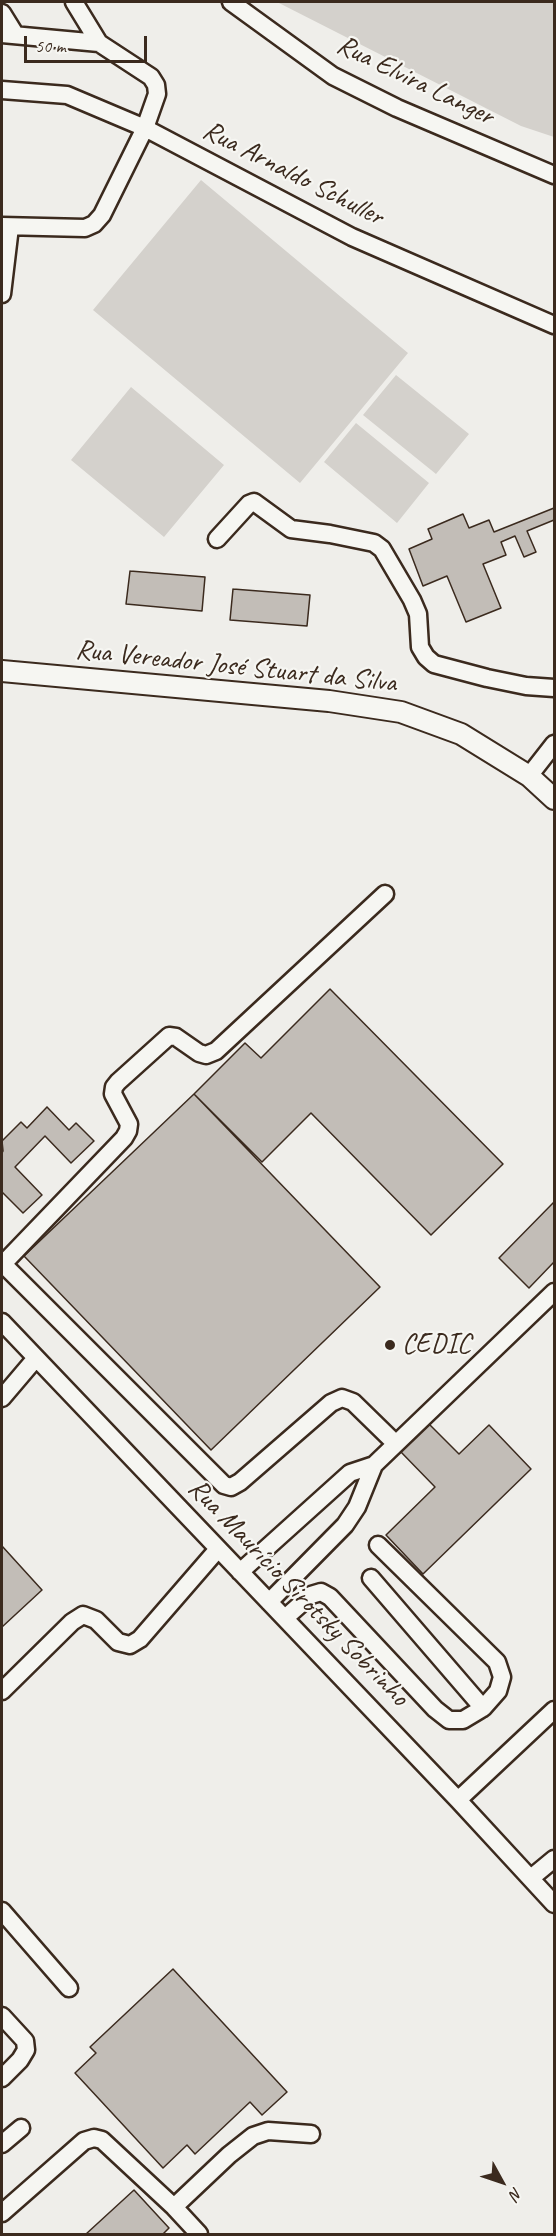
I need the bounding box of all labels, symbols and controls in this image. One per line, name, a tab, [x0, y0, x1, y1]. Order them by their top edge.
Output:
scale bar	[27, 24, 150, 62]
street label: Rua Elvira Langer	[331, 29, 499, 133]
text: 50 m	[35, 35, 66, 57]
street label: Rua Arnaldo Schuller	[197, 114, 389, 234]
street label: Rua Vereador José Stuart da Silva	[74, 633, 398, 701]
place label: CEDIC	[402, 1328, 471, 1362]
marker: CEDIC	[383, 1338, 397, 1352]
street label: Rua Maurício Sirotsky Sobrinho	[181, 1472, 415, 1714]
north arrow	[472, 2152, 532, 2212]
text: N	[505, 2183, 527, 2204]

